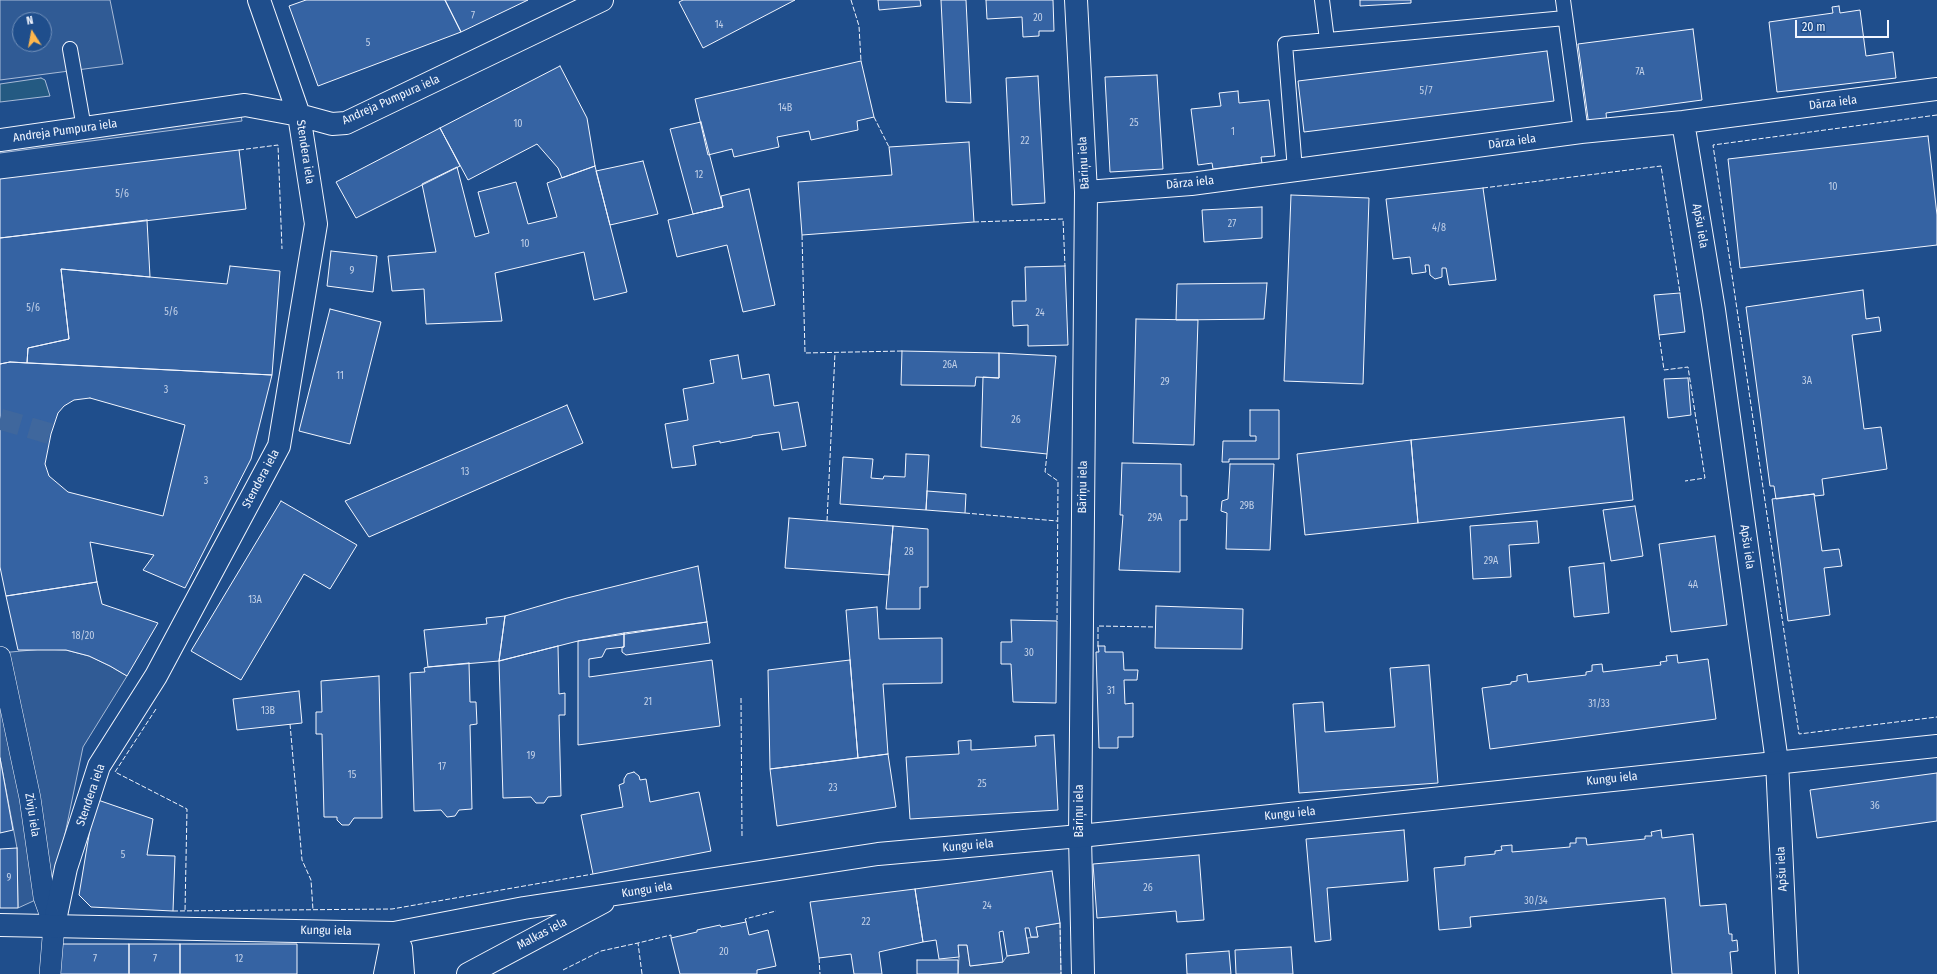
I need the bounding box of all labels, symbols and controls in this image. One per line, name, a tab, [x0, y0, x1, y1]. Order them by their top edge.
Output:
house number: 7	[471, 10, 475, 22]
north arrow	[12, 12, 52, 52]
house number: 20	[1033, 12, 1043, 24]
scale bar	[1797, 12, 1891, 38]
text: N	[25, 14, 34, 28]
house number: 14	[715, 19, 723, 31]
text: 20 m	[1802, 20, 1826, 34]
house number: 5	[366, 37, 370, 49]
house number: 7A	[1635, 66, 1645, 78]
street label: Andreja Pumpura iela	[340, 72, 442, 128]
house number: 5/7	[1419, 85, 1433, 97]
street label: Dārza iela	[1808, 93, 1858, 113]
house number: 14B	[778, 102, 792, 114]
street label: Andreja Pumpura iela	[12, 117, 118, 145]
house number: 25	[1130, 117, 1138, 129]
house number: 10	[513, 118, 523, 130]
street label: Stendera iela	[293, 119, 317, 185]
house number: 1	[1231, 126, 1235, 138]
street label: Dārza iela	[1487, 132, 1537, 152]
house number: 22	[1021, 135, 1029, 147]
street label: Bāriņu iela	[1075, 136, 1093, 190]
house number: 12	[695, 169, 703, 181]
street label: Dārza iela	[1165, 173, 1215, 193]
house number: 10	[1828, 181, 1838, 193]
house number: 5/6	[115, 188, 129, 200]
street label: Apšu iela	[1689, 203, 1711, 249]
house number: 27	[1228, 218, 1236, 230]
house number: 4/8	[1432, 222, 1446, 234]
house number: 10	[520, 238, 530, 250]
house number: 9	[350, 265, 354, 277]
house number: 5/6	[26, 302, 40, 314]
house number: 5/6	[164, 306, 178, 318]
house number: 24	[1035, 307, 1045, 319]
house number: 26A	[943, 359, 957, 371]
house number: 11	[336, 370, 344, 382]
house number: 3A	[1802, 375, 1812, 387]
house number: 29	[1160, 376, 1170, 388]
house number: 3	[164, 384, 168, 396]
house number: 26	[1011, 414, 1021, 426]
street label: Stendera iela	[239, 447, 283, 511]
street label: Bāriņu iela	[1075, 460, 1091, 514]
house number: 13	[461, 466, 469, 478]
house number: 3	[204, 475, 208, 487]
house number: 29B	[1240, 500, 1254, 512]
house number: 29A	[1148, 512, 1162, 524]
street label: Apšu iela	[1737, 524, 1757, 570]
house number: 28	[904, 546, 914, 558]
house number: 29A	[1484, 555, 1498, 567]
house number: 4A	[1688, 579, 1698, 591]
house number: 13A	[248, 594, 262, 606]
house number: 18/20	[72, 630, 94, 642]
house number: 30	[1024, 647, 1034, 659]
house number: 31	[1107, 685, 1115, 697]
house number: 21	[644, 696, 652, 708]
house number: 31/33	[1588, 698, 1610, 710]
house number: 13B	[261, 705, 275, 717]
house number: 19	[527, 750, 535, 762]
house number: 17	[438, 761, 446, 773]
street label: Stendera iela	[74, 762, 108, 828]
house number: 15	[348, 769, 356, 781]
street label: Kungu iela	[1586, 769, 1638, 789]
house number: 25	[978, 778, 986, 790]
house number: 23	[829, 782, 837, 794]
street label: Bāriņu iela	[1073, 784, 1087, 838]
street label: Zivju iela	[21, 792, 43, 838]
house number: 36	[1870, 800, 1880, 812]
street label: Kungu iela	[1264, 804, 1316, 824]
street label: Kungu iela	[942, 837, 994, 855]
street label: Apšu iela	[1774, 846, 1790, 892]
house number: 5	[121, 849, 125, 861]
house number: 9	[7, 872, 11, 884]
street label: Kungu iela	[620, 879, 674, 901]
house number: 26	[1143, 882, 1153, 894]
house number: 30/34	[1524, 895, 1548, 907]
house number: 24	[982, 900, 992, 912]
street label: Malkas iela	[515, 915, 569, 953]
house number: 22	[862, 916, 870, 928]
street label: Kungu iela	[300, 923, 352, 939]
house number: 20	[719, 946, 729, 958]
house number: 7	[93, 953, 97, 965]
house number: 7	[153, 953, 157, 965]
house number: 12	[235, 953, 243, 965]

